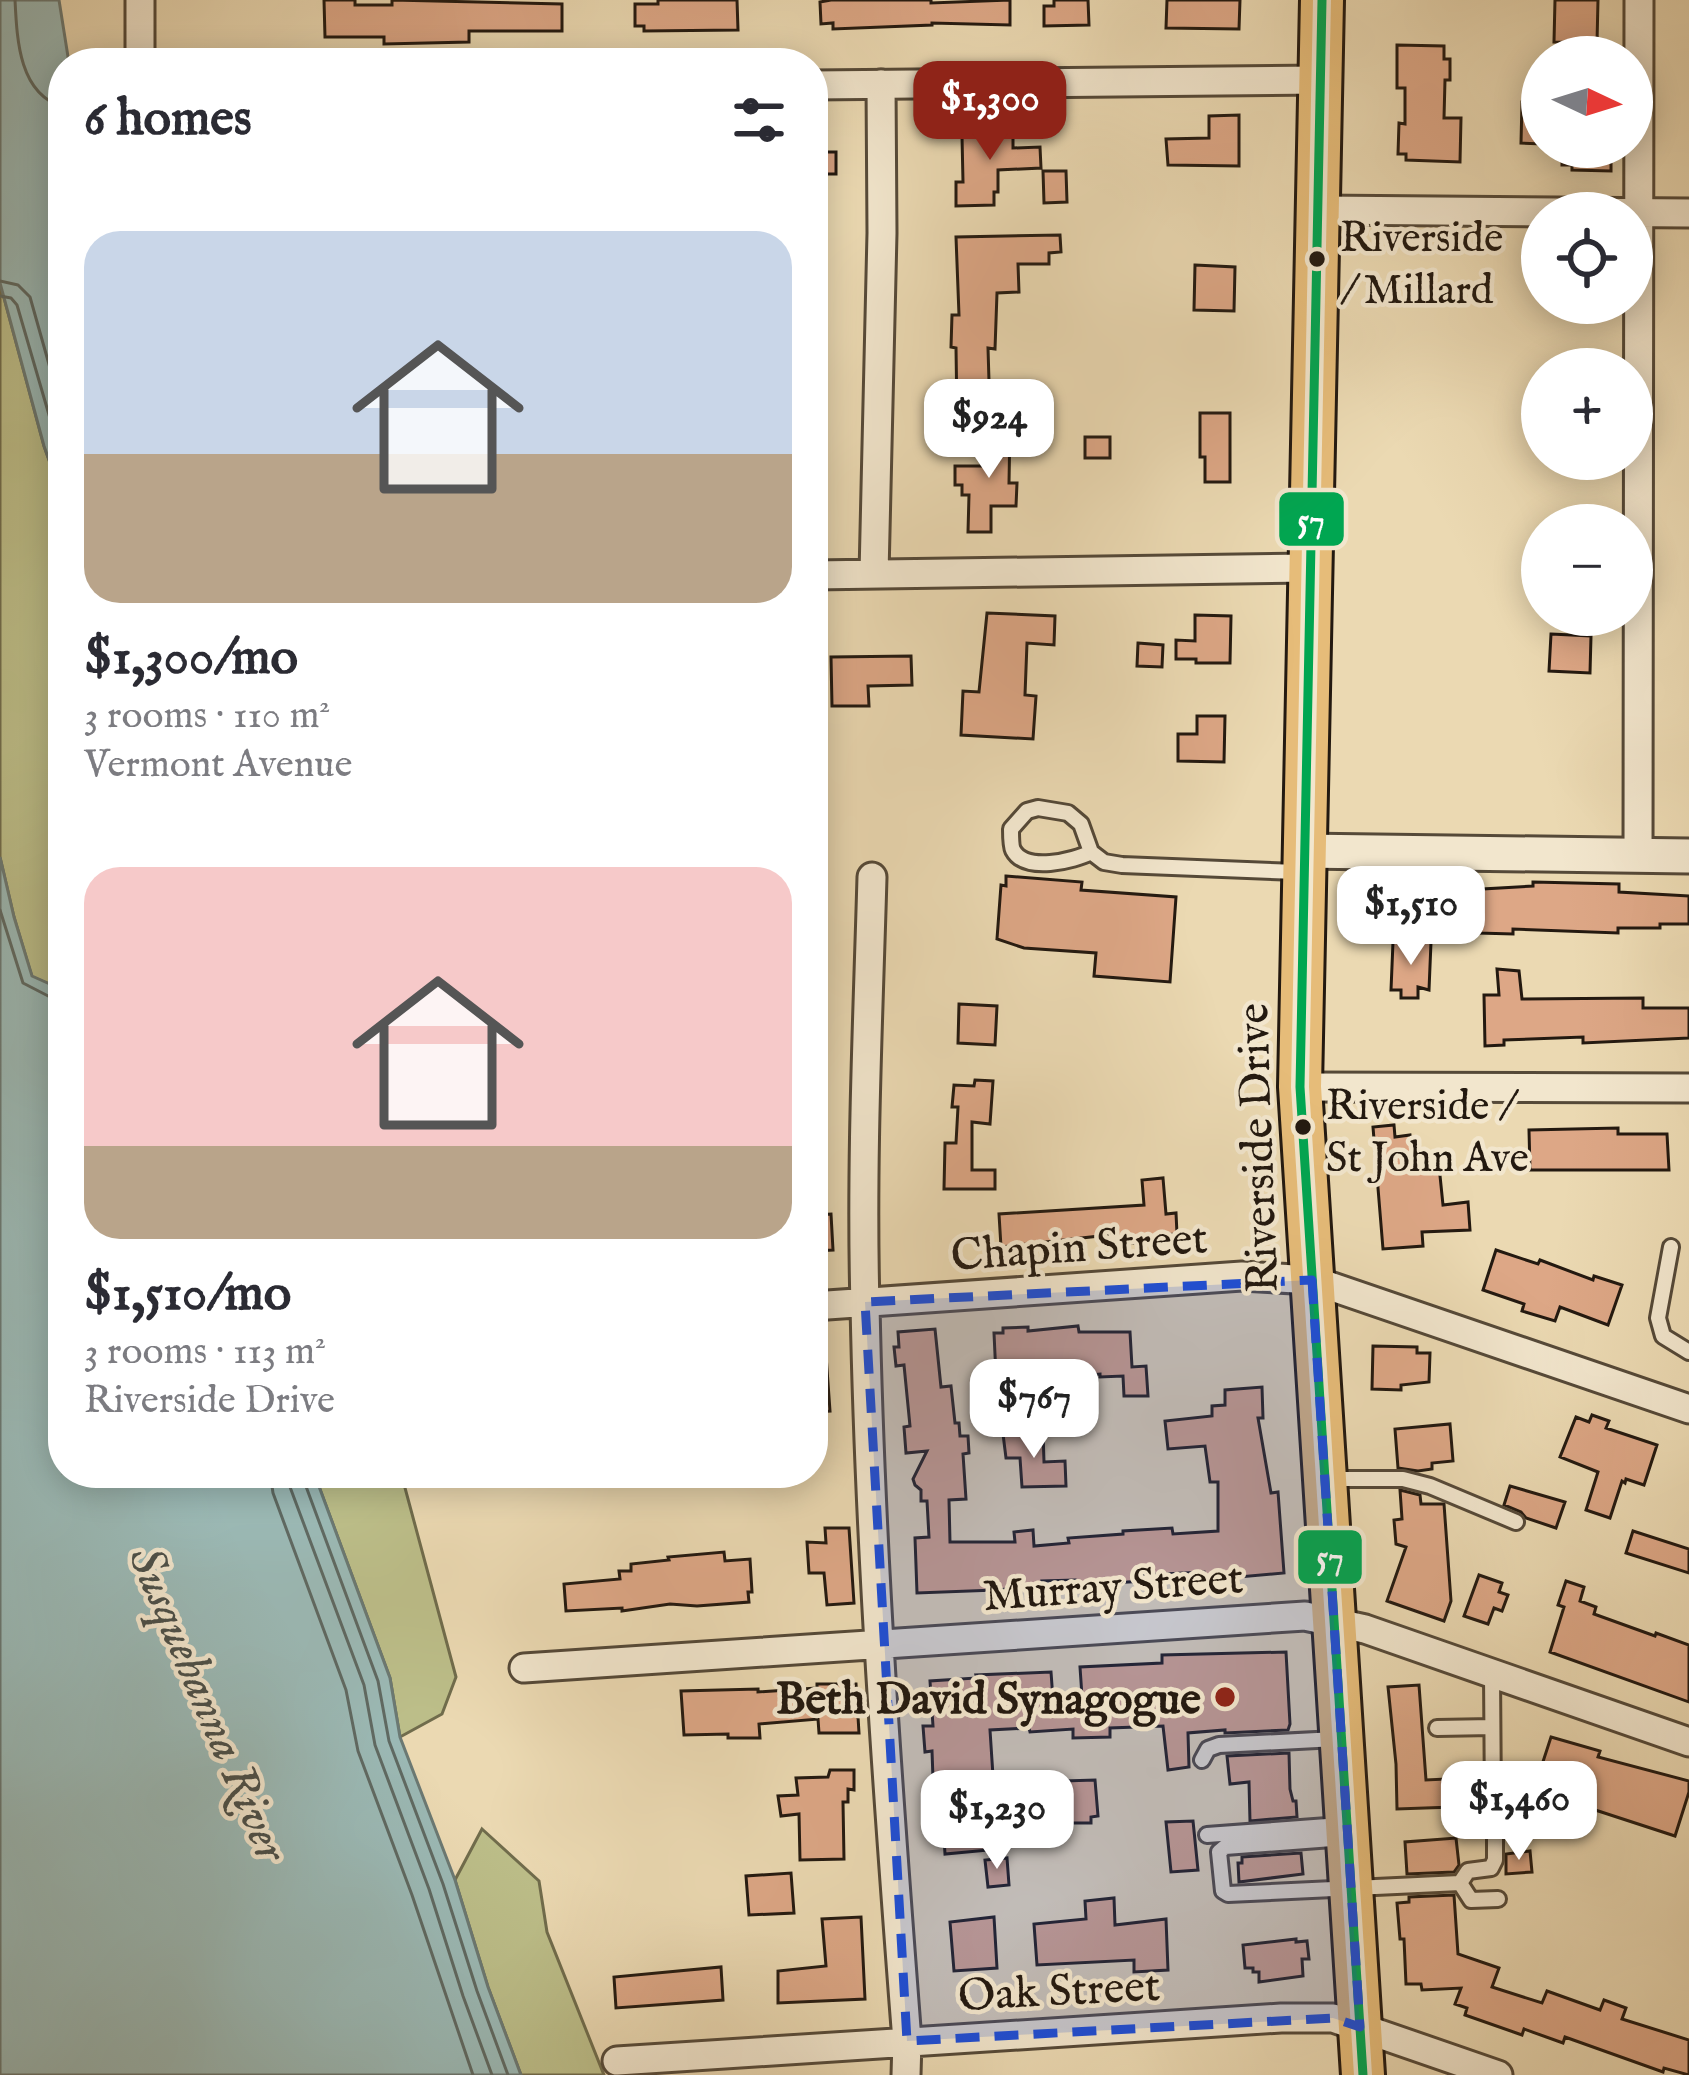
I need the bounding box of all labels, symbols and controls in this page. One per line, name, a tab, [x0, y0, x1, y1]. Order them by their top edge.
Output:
north arrow	[1521, 36, 1653, 168]
map controls	[1521, 36, 1653, 636]
pin: $1,300	[892, 61, 1088, 163]
text: $1,300	[940, 75, 1040, 124]
icon: filters	[726, 87, 792, 153]
text: 6 homes	[84, 88, 252, 153]
button: locate	[1521, 192, 1653, 324]
place label: Riverside / Millard	[1340, 213, 1503, 318]
marker: Riverside / Millard	[1306, 248, 1328, 270]
icon: home	[330, 309, 546, 525]
button: +	[1521, 348, 1653, 480]
pin: $924	[918, 379, 1060, 481]
text: $924	[951, 393, 1027, 442]
line badge: 57	[1277, 490, 1346, 548]
text: 57	[1297, 501, 1325, 543]
button: −	[1521, 504, 1653, 636]
text: $1,300/mo	[84, 627, 298, 692]
text: 3 rooms · 110 m²	[84, 692, 330, 741]
text: Vermont Avenue	[84, 741, 352, 790]
pin: $1,510	[1313, 866, 1509, 968]
text: $1,510	[1364, 880, 1458, 929]
icon: home	[330, 945, 546, 1161]
street label: Riverside Drive	[1226, 1002, 1293, 1294]
place label: Riverside / St John Ave	[1326, 1081, 1529, 1186]
marker: Riverside / St John Ave	[1292, 1116, 1314, 1138]
street label: Chapin Street	[949, 1211, 1210, 1286]
text: $1,510/mo	[84, 1263, 291, 1328]
text: 3 rooms · 113 m²	[84, 1328, 326, 1377]
pin: $767	[963, 1359, 1105, 1461]
text: $767	[997, 1373, 1071, 1422]
text: Riverside Drive	[84, 1377, 335, 1426]
line badge: 57	[1296, 1528, 1364, 1586]
water label: Susquehanna River	[113, 1538, 301, 1874]
text: 57	[1316, 1538, 1344, 1580]
street label: Murray Street	[981, 1551, 1245, 1626]
place label: Beth David Synagogue	[776, 1672, 1201, 1729]
marker: Beth David Synagogue	[1212, 1684, 1238, 1710]
pin: $1,460	[1421, 1761, 1617, 1863]
pin: $1,230	[899, 1770, 1095, 1872]
text: $1,460	[1468, 1775, 1570, 1824]
text: $1,230	[948, 1784, 1046, 1833]
street label: Oak Street	[957, 1959, 1162, 2026]

